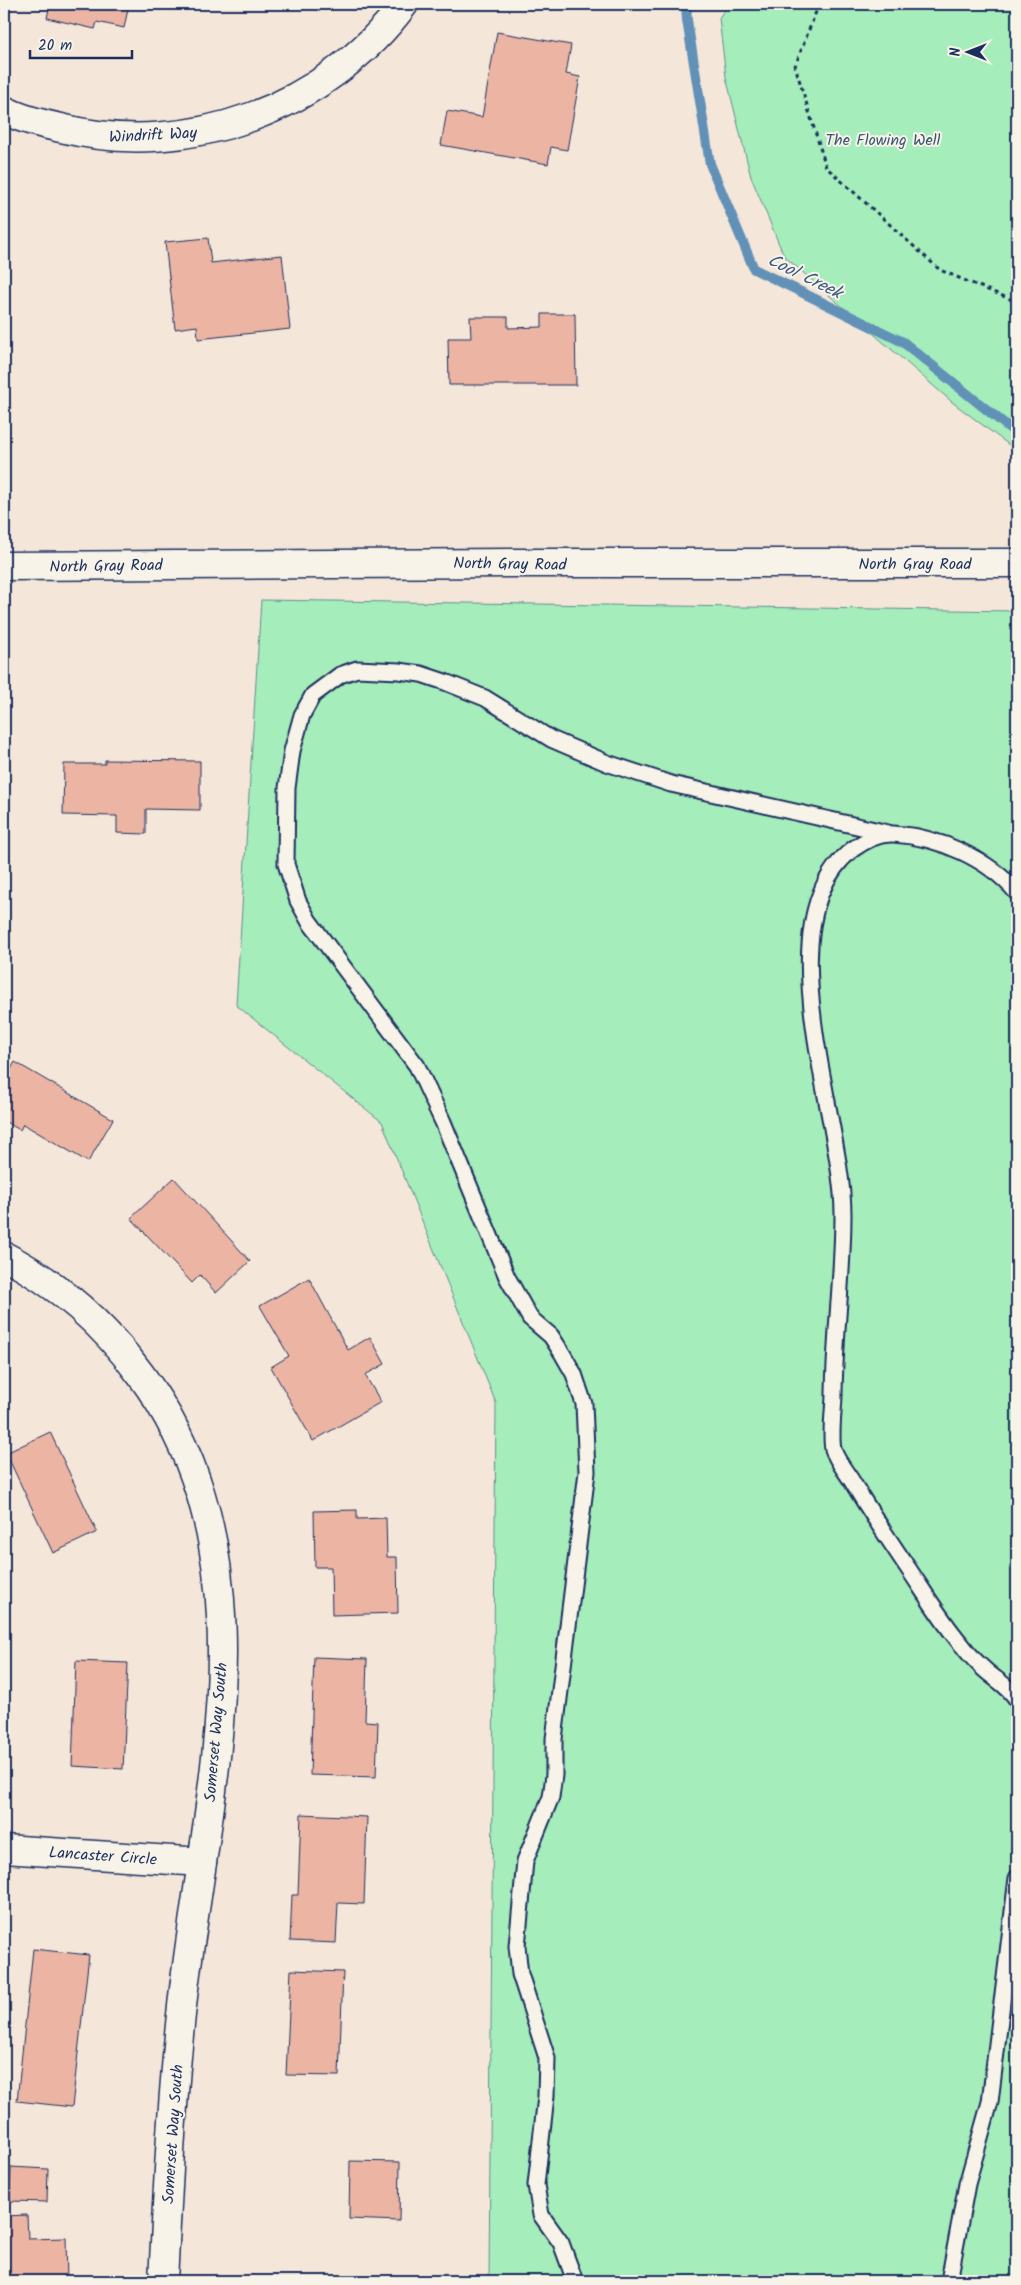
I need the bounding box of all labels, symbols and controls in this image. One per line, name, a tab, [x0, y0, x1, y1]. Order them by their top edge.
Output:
scale bar	[30, 28, 132, 60]
north arrow	[944, 28, 994, 78]
text: 20 m	[38, 34, 72, 58]
text: N	[945, 47, 967, 56]
street label: Windrift Way	[108, 121, 198, 150]
park label: The Flowing Well	[826, 128, 941, 153]
water label: Cool Creek	[762, 247, 849, 309]
street label: North Gray Road	[453, 551, 568, 578]
street label: North Gray Road	[858, 552, 973, 577]
street label: North Gray Road	[49, 553, 164, 580]
street label: Somerset Way South	[198, 1661, 235, 1803]
street label: Lancaster Circle	[48, 1840, 158, 1873]
street label: Somerset Way South	[156, 2064, 191, 2205]

